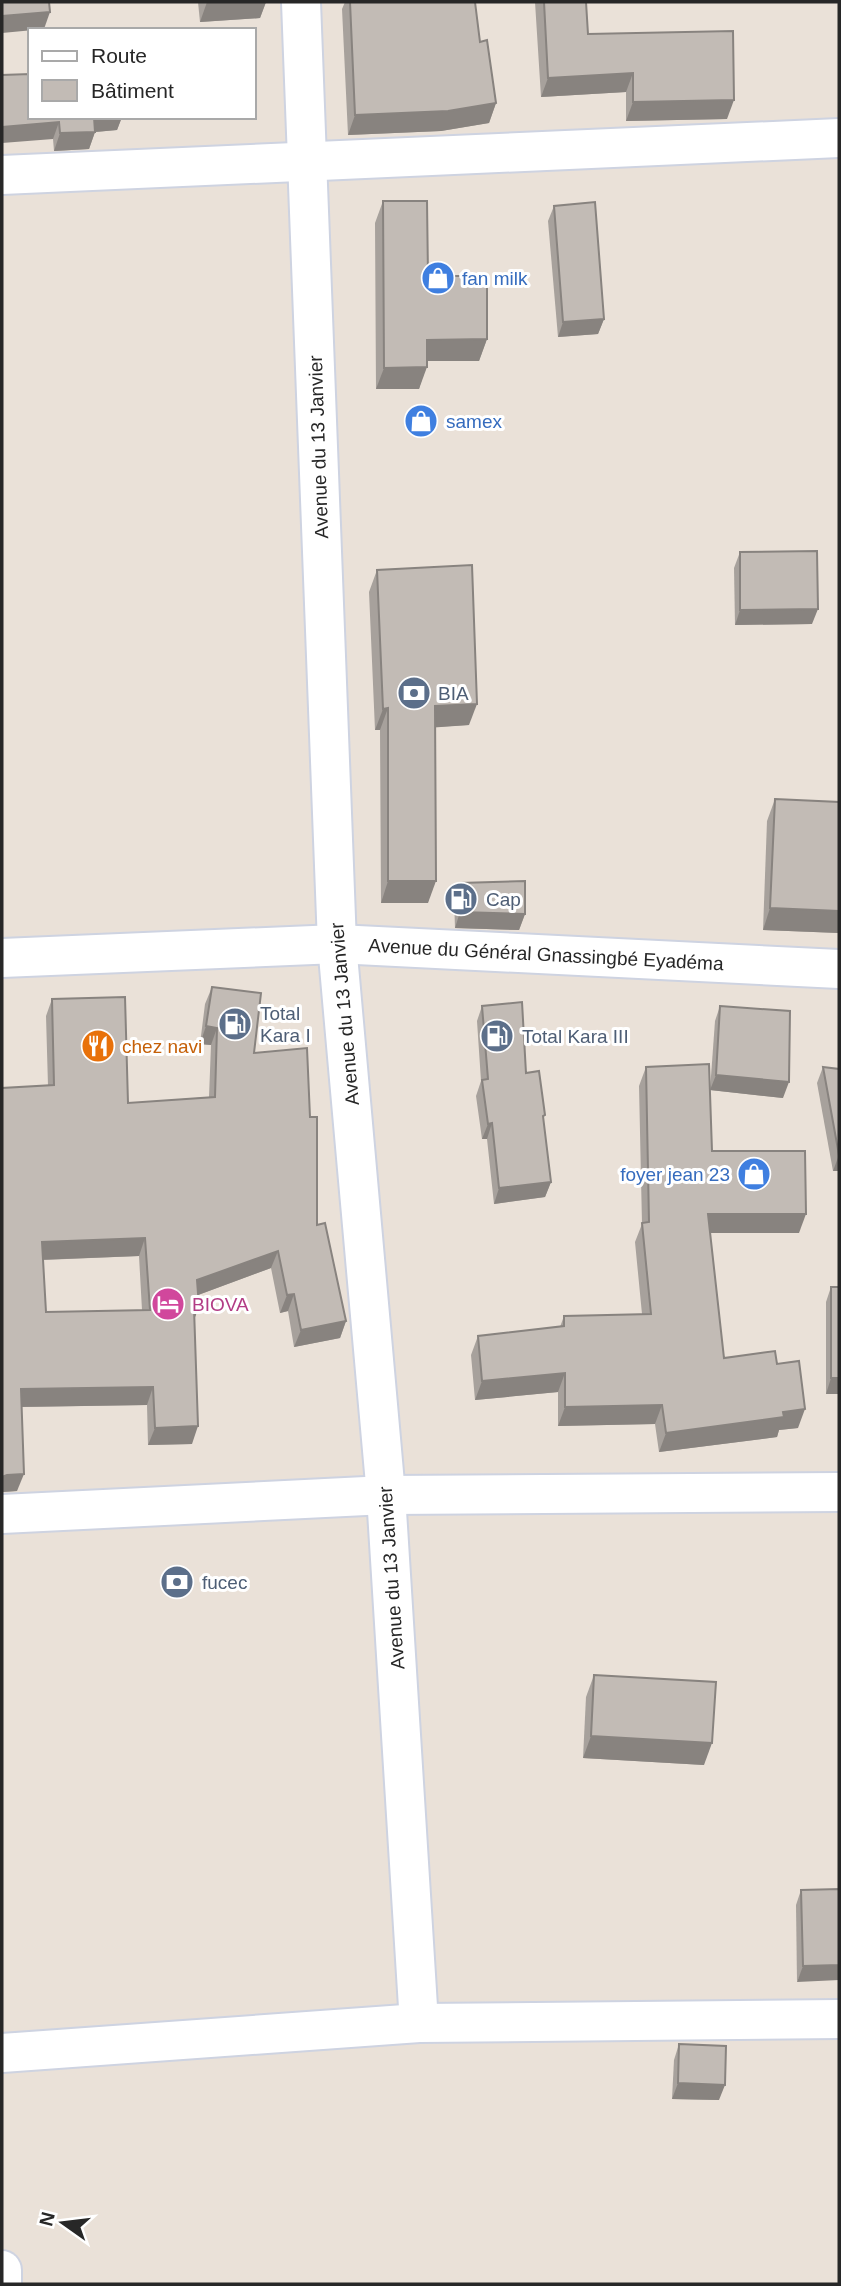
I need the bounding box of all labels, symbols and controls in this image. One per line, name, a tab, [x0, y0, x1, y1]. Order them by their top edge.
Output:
legend	[28, 28, 256, 119]
text: Route	[91, 44, 147, 67]
text: Bâtiment	[91, 79, 174, 102]
shop icon: fan milk	[419, 259, 457, 297]
place label: fan milk	[462, 268, 528, 289]
street label: Avenue du 13 Janvier	[305, 354, 332, 539]
shop icon: samex	[402, 402, 440, 440]
place label: samex	[446, 411, 502, 432]
bank icon: BIA	[395, 674, 433, 712]
place label: BIA	[438, 683, 469, 704]
fuel station icon: Cap	[442, 880, 480, 918]
place label: Cap	[486, 889, 521, 910]
street label: Avenue du 13 Janvier	[326, 921, 363, 1106]
street label: Avenue du Général Gnassingbé Eyadéma	[368, 935, 725, 974]
place label: Total Kara I	[260, 1003, 311, 1046]
fuel station icon: Total Kara I	[216, 1005, 254, 1043]
fuel station icon: Total Kara III	[478, 1017, 516, 1055]
place label: Total Kara III	[522, 1026, 629, 1047]
restaurant icon: chez navi	[79, 1027, 117, 1065]
place label: chez navi	[122, 1036, 202, 1057]
shop icon: foyer jean 23	[735, 1155, 773, 1193]
place label: foyer jean 23	[620, 1164, 730, 1185]
hotel icon: BIOVA	[149, 1285, 187, 1323]
place label: BIOVA	[192, 1294, 249, 1315]
street label: Avenue du 13 Janvier	[375, 1485, 408, 1670]
bank icon: fucec	[158, 1563, 196, 1601]
place label: fucec	[202, 1572, 247, 1593]
north arrow	[28, 2188, 98, 2258]
text: N	[35, 2210, 59, 2228]

